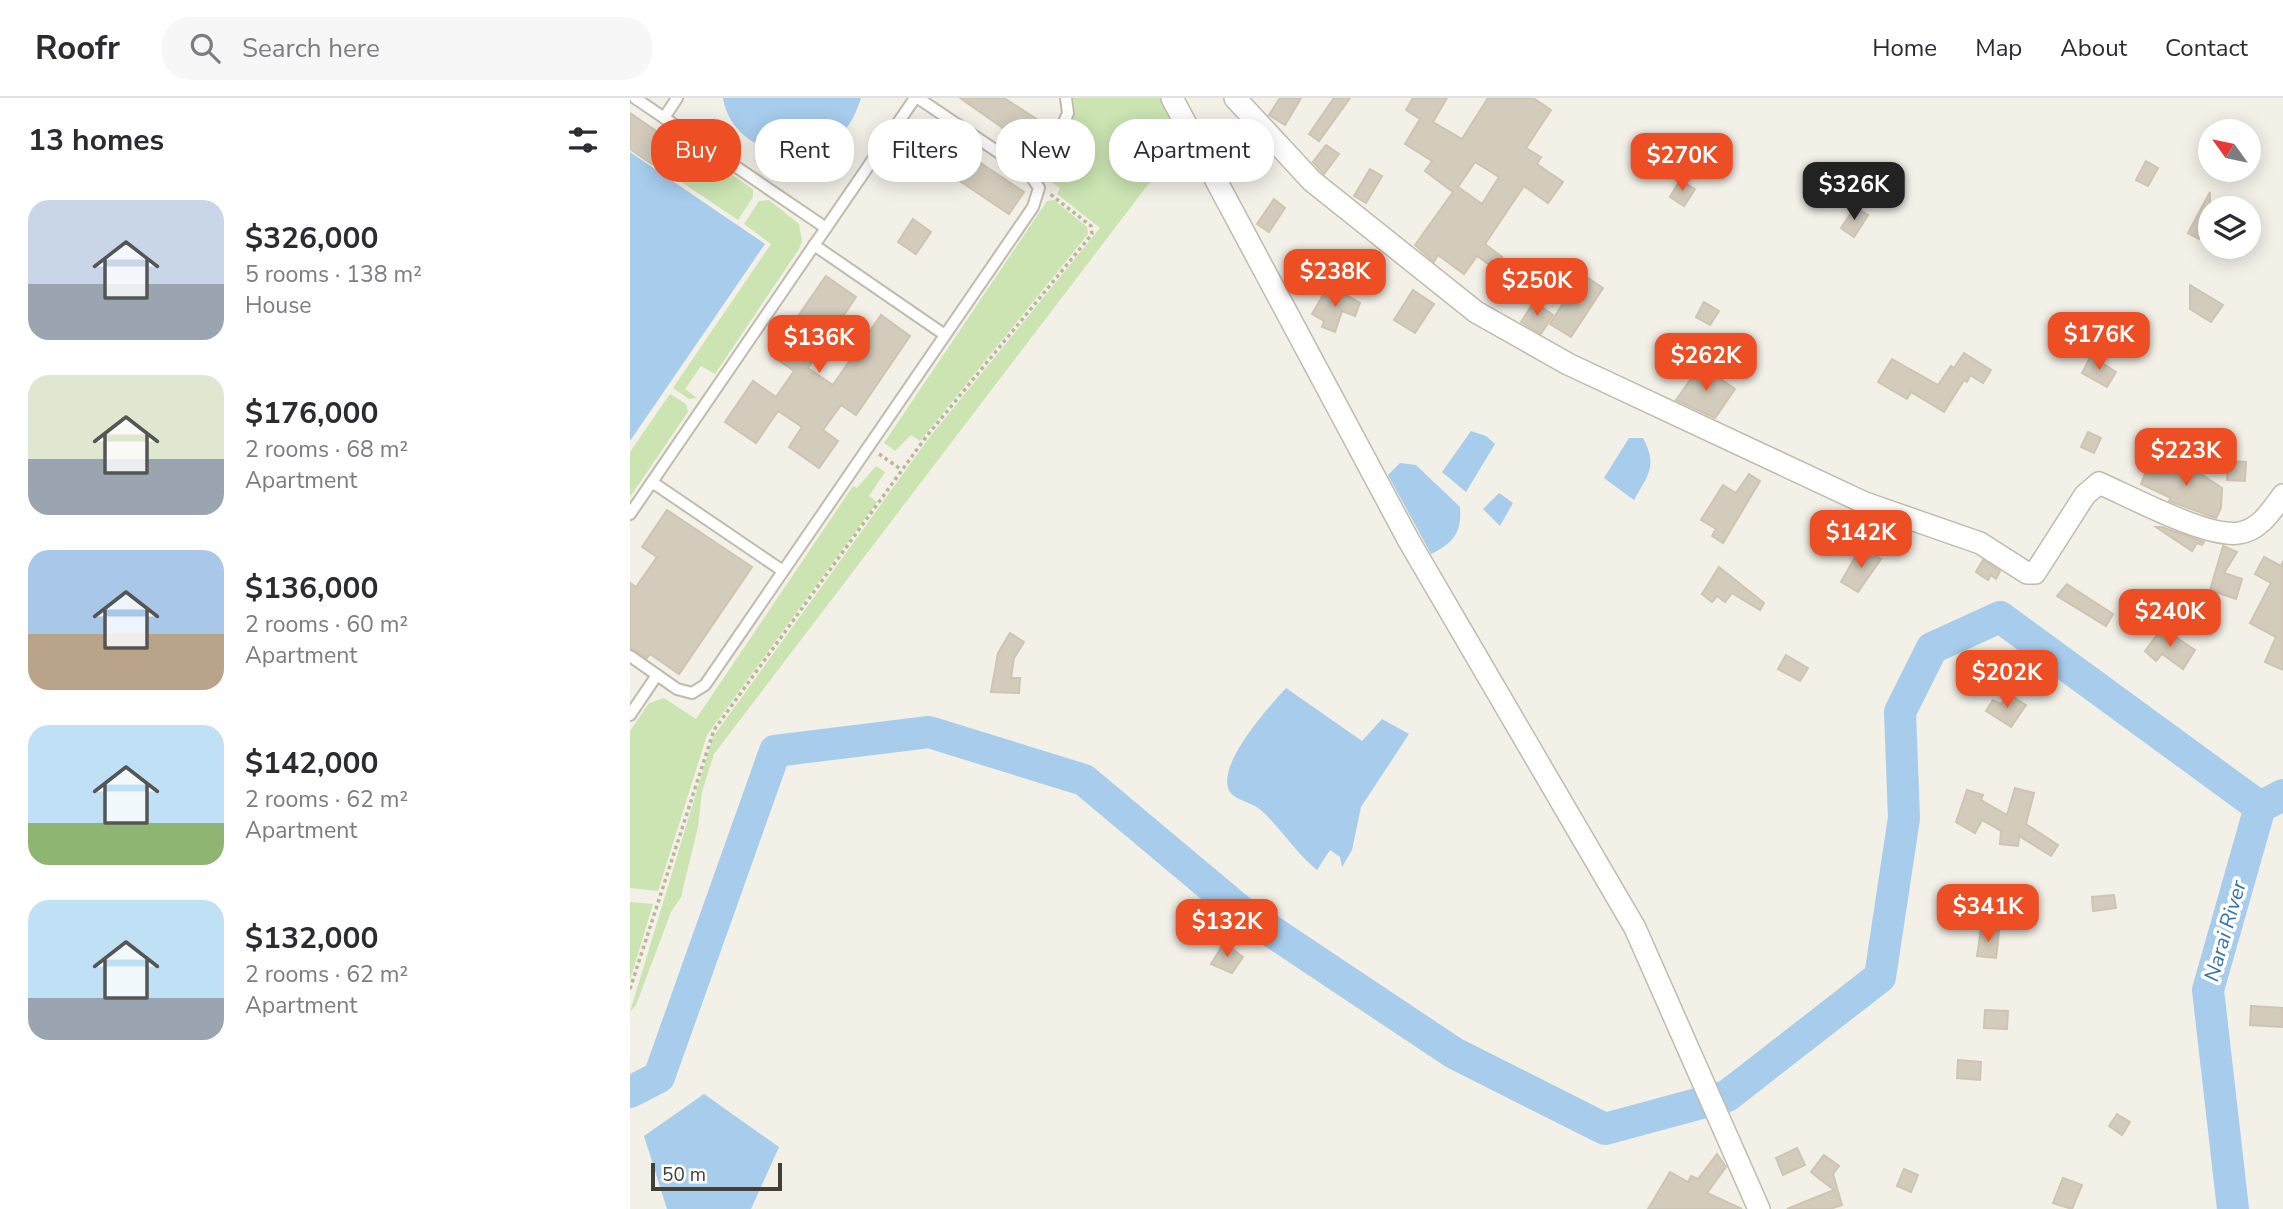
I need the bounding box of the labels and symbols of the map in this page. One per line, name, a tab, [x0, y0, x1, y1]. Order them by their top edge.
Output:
north arrow	[2198, 119, 2261, 182]
pin: $270K	[1633, 134, 1731, 193]
pin: $326K	[1805, 162, 1903, 222]
pin: $238K	[1286, 250, 1384, 309]
pin: $250K	[1488, 258, 1586, 318]
pin: $176K	[2050, 313, 2148, 372]
pin: $136K	[770, 316, 868, 375]
pin: $262K	[1657, 334, 1755, 393]
pin: $223K	[2137, 428, 2235, 488]
pin: $142K	[1812, 510, 1910, 570]
pin: $240K	[2121, 589, 2219, 649]
pin: $202K	[1958, 650, 2056, 710]
water label: Narai River	[2197, 877, 2253, 985]
pin: $341K	[1939, 884, 2037, 944]
pin: $132K	[1178, 900, 1276, 959]
scale bar	[651, 1160, 782, 1192]

